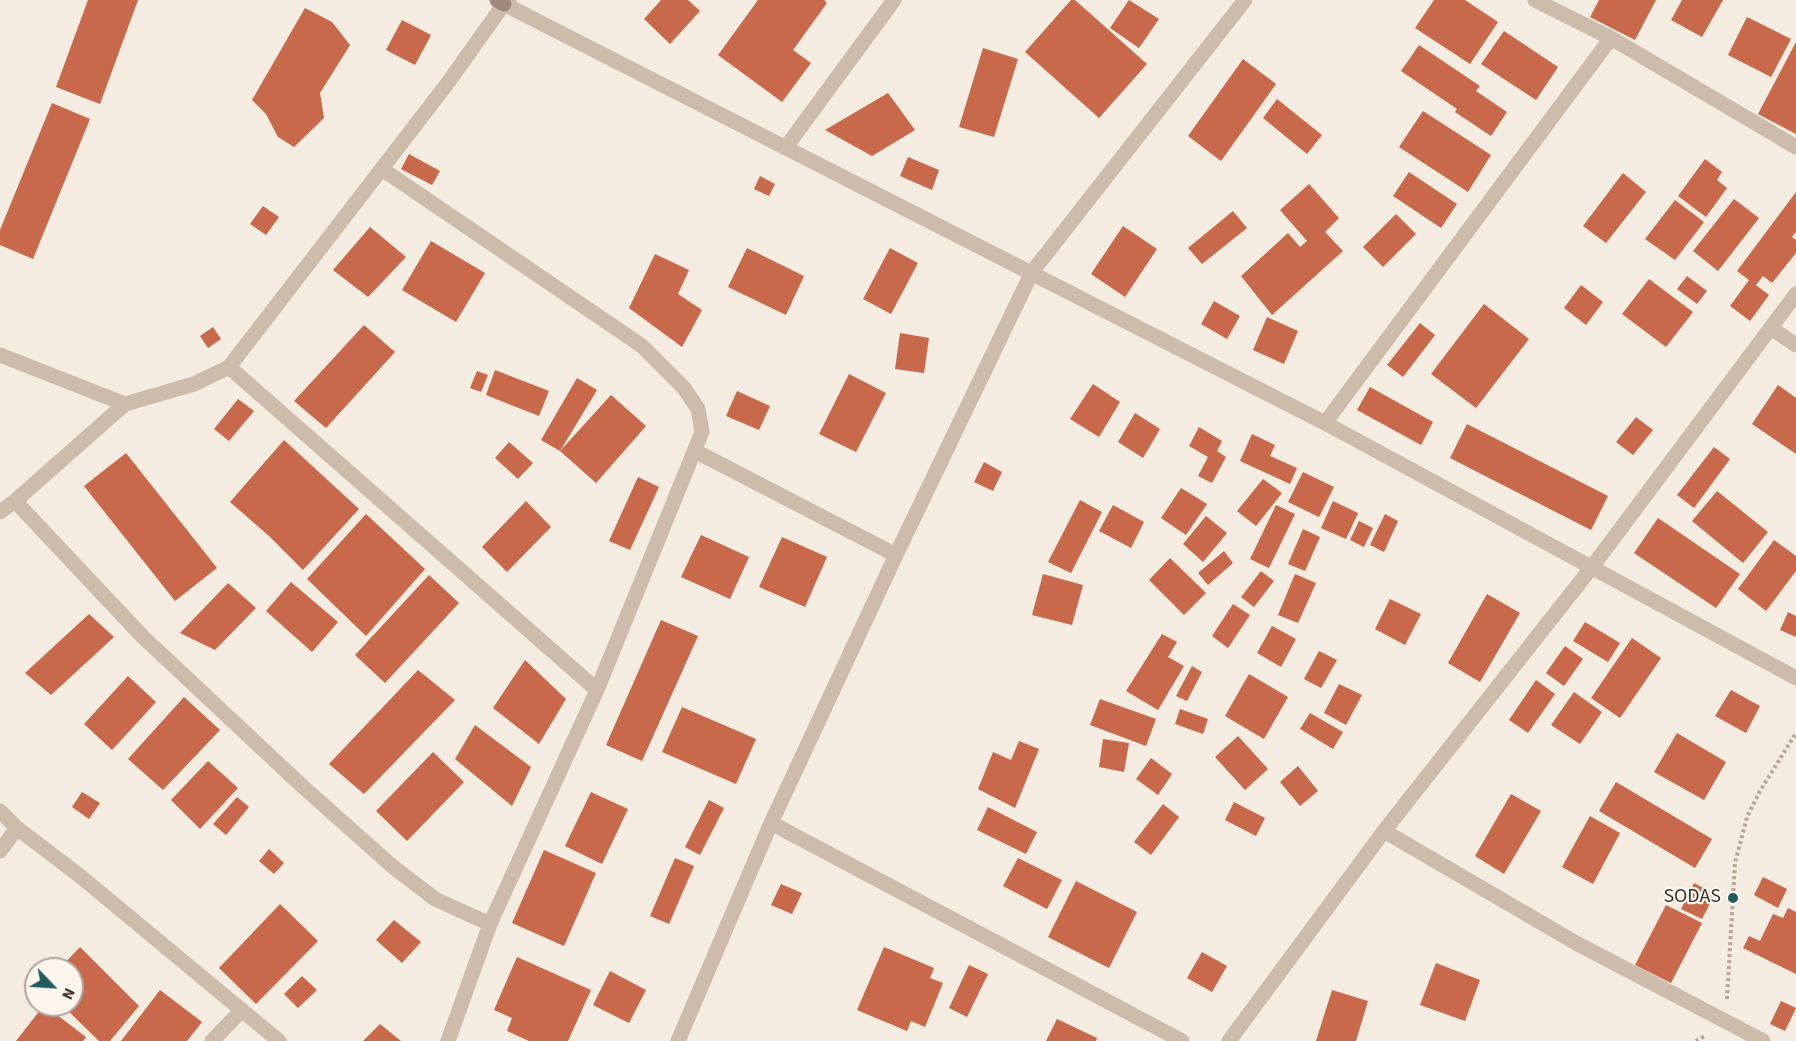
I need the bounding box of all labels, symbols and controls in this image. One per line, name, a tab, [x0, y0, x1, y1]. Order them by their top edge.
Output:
place label: SODAS	[1663, 886, 1721, 910]
marker: SODAS	[1726, 891, 1740, 905]
north arrow	[24, 957, 84, 1017]
text: N	[56, 984, 81, 1003]

